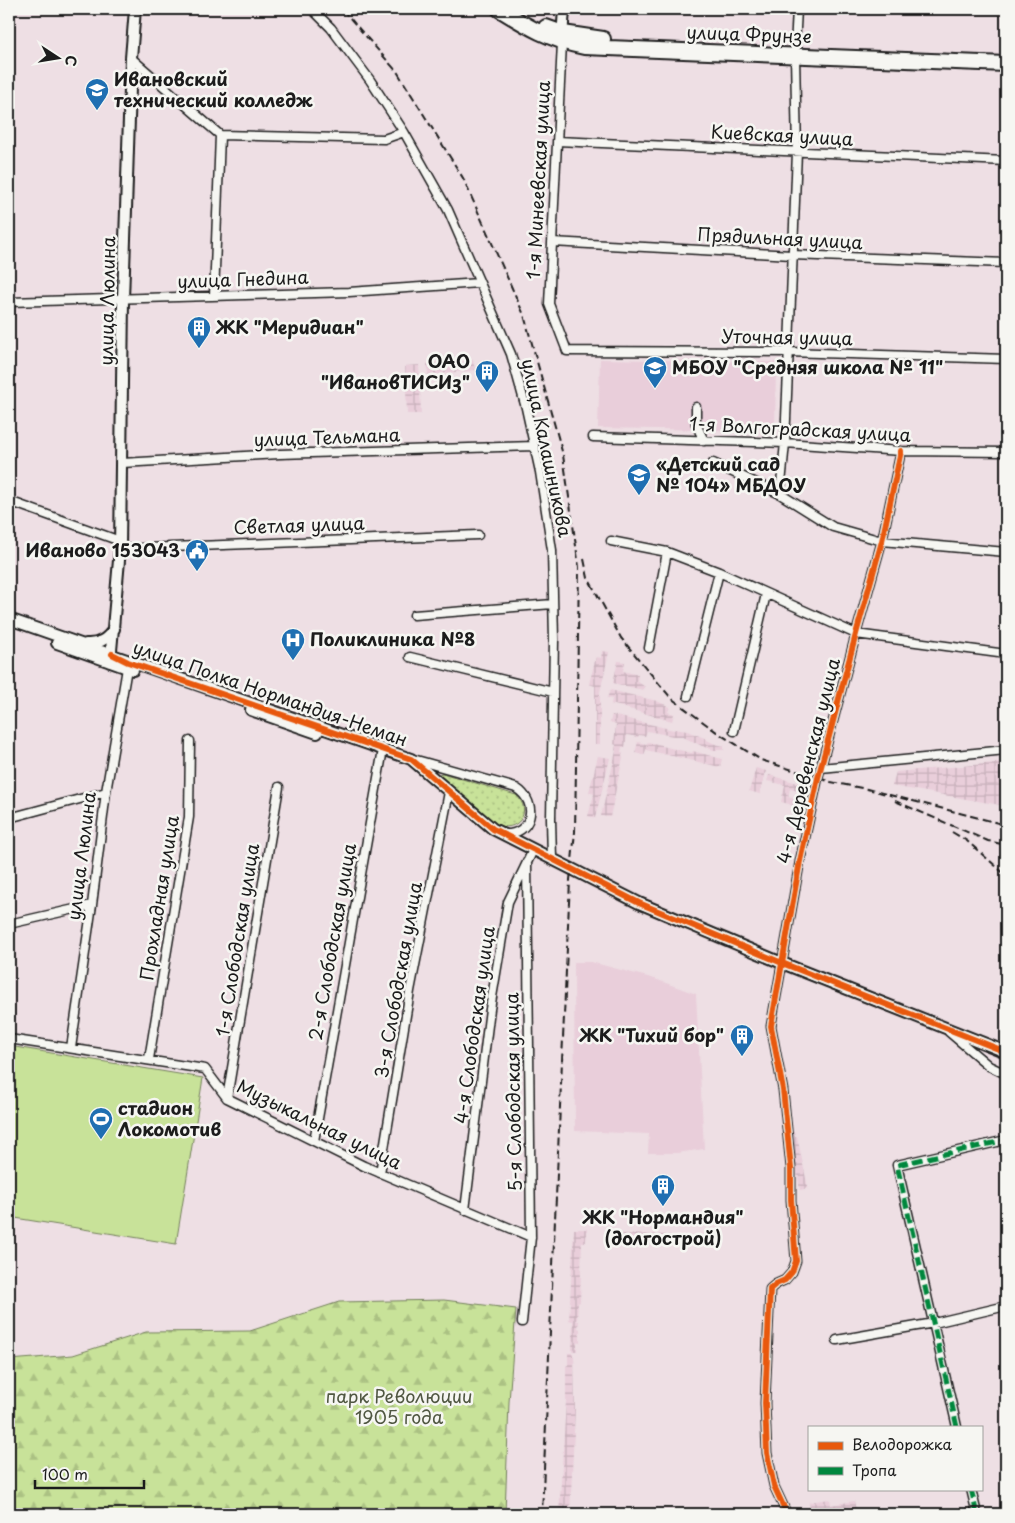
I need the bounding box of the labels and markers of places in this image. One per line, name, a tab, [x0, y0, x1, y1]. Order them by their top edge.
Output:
place label: Ивановский технический колледж	[114, 65, 313, 113]
school or university icon: Ивановский технический колледж	[84, 77, 110, 111]
place label: ЖК "Меридиан"	[215, 313, 364, 340]
building icon: ЖК "Меридиан"	[186, 315, 212, 349]
place label: ОАО "ИвановТИСИз"	[321, 347, 470, 395]
place label: МБОУ "Средняя школа № 11"	[672, 353, 943, 380]
school or university icon: МБОУ "Средняя школа № 11"	[642, 355, 668, 389]
building icon: ОАО "ИвановТИСИз"	[474, 359, 500, 393]
place label: «Детский сад № 104» МБДОУ	[656, 450, 806, 498]
school or university icon: «Детский сад № 104» МБДОУ	[626, 462, 652, 496]
place label: Иваново 153043	[26, 536, 180, 563]
public building icon: Иваново 153043	[184, 538, 210, 572]
place label: Поликлиника №8	[310, 625, 475, 652]
hospital icon: Поликлиника №8	[280, 627, 306, 661]
place label: ЖК "Тихий бор"	[578, 1021, 724, 1048]
building icon: ЖК "Тихий бор"	[729, 1023, 755, 1057]
place label: стадион Локомотив	[118, 1094, 221, 1142]
sports icon: стадион Локомотив	[88, 1106, 114, 1140]
building icon: ЖК "Нормандия" (долгострой)	[650, 1173, 676, 1207]
place label: ЖК "Нормандия" (долгострой)	[581, 1203, 744, 1251]

